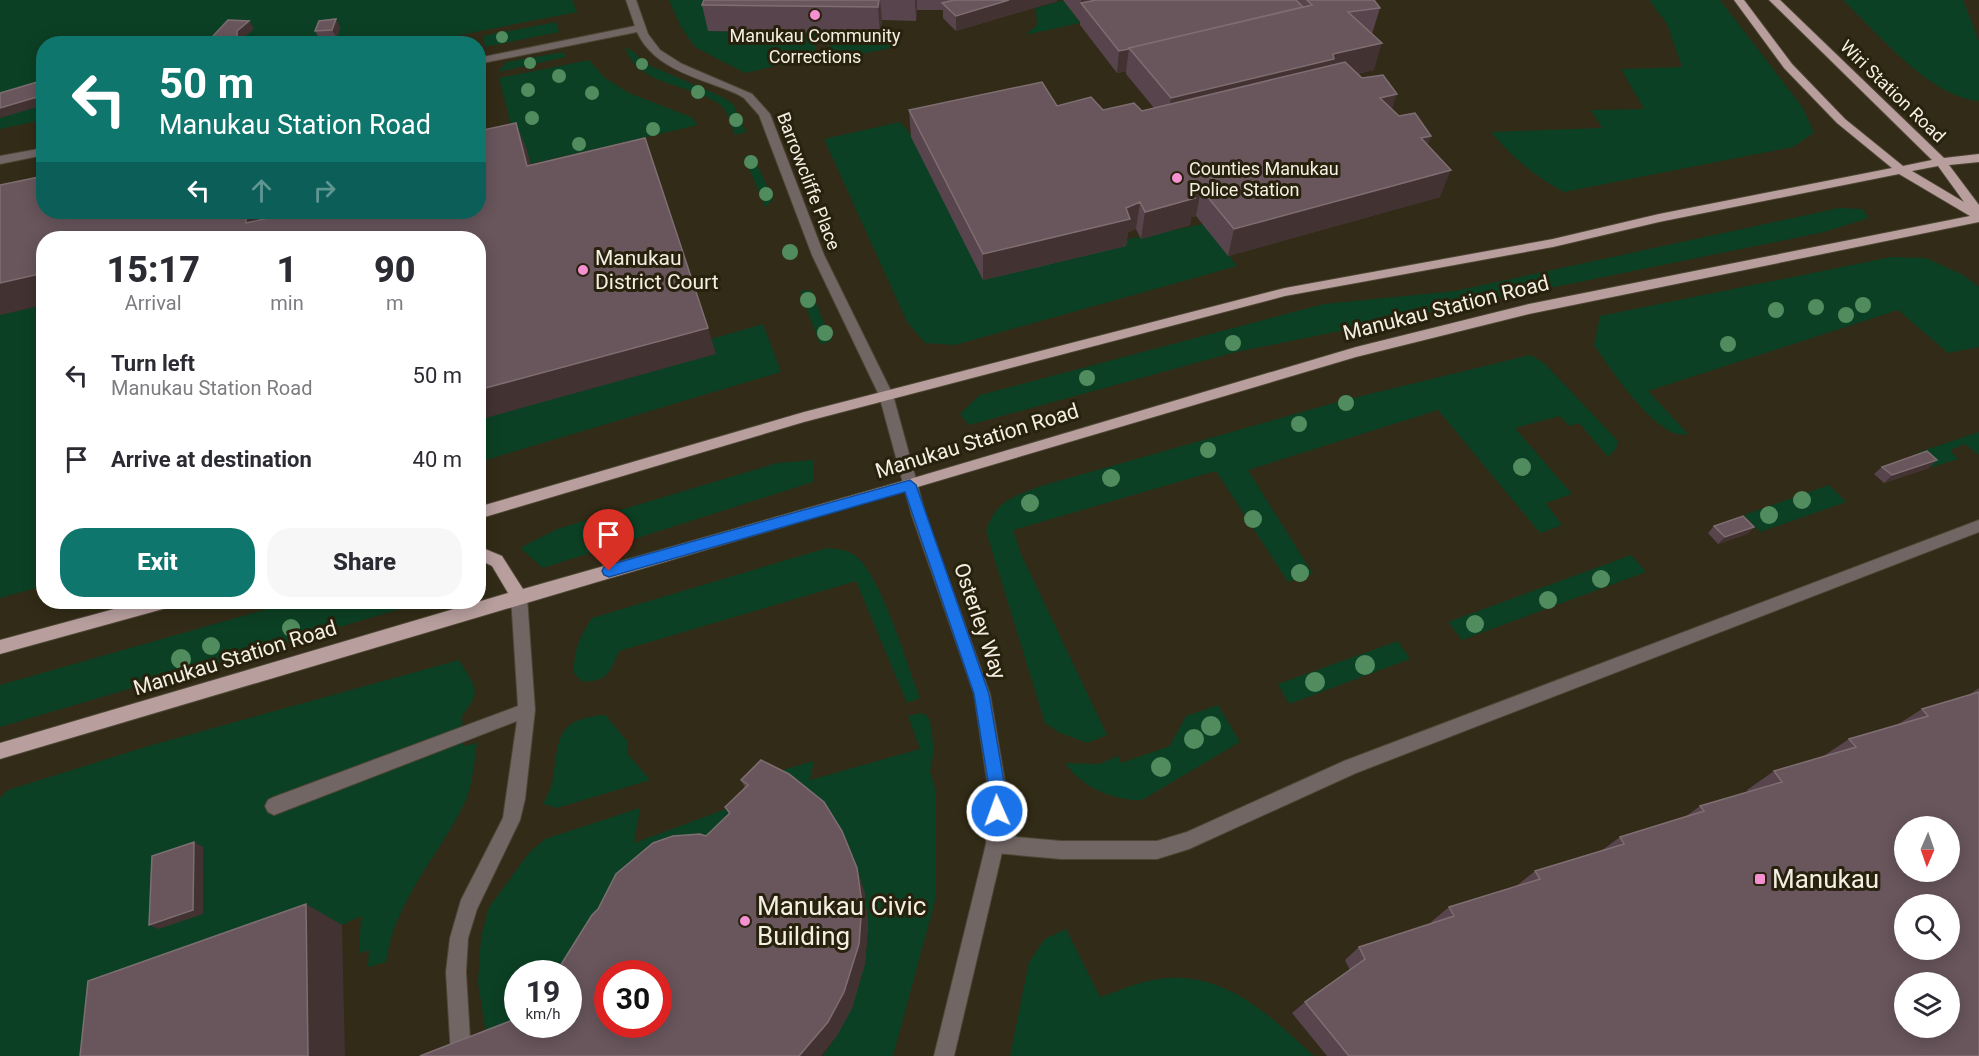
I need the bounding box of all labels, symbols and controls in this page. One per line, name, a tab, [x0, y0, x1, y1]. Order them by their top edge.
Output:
marker: Manukau Community Corrections	[808, 8, 822, 22]
place label: Manukau Community Corrections	[730, 25, 901, 67]
street label: Wiri Station Road	[1836, 36, 1950, 146]
text: 50 m	[159, 59, 254, 108]
icon: left	[60, 60, 138, 138]
text: Manukau Station Road	[159, 109, 431, 141]
street label: Barrowcliffe Place	[773, 109, 845, 253]
place label: Counties Manukau Police Station	[1189, 158, 1339, 200]
marker: Counties Manukau Police Station	[1170, 171, 1184, 185]
icon: left	[182, 174, 215, 207]
icon: ahead	[245, 174, 278, 207]
icon: right	[308, 174, 341, 207]
place label: Manukau District Court	[595, 246, 719, 294]
text: 15:17	[106, 249, 200, 291]
text: 1	[277, 249, 297, 291]
text: 90	[374, 249, 416, 291]
marker: Manukau District Court	[576, 263, 590, 277]
street label: Manukau Station Road	[1340, 271, 1552, 345]
text: Arrival	[125, 291, 182, 315]
text: min	[270, 291, 304, 315]
text: m	[386, 291, 404, 315]
text: Turn left	[111, 351, 195, 376]
icon: left	[60, 359, 93, 392]
text: 50 m	[413, 363, 462, 388]
text: Manukau Station Road	[111, 376, 312, 400]
street label: Manukau Station Road	[872, 399, 1082, 483]
icon: arrive	[60, 443, 93, 476]
text: Arrive at destination	[111, 447, 312, 472]
text: 40 m	[413, 447, 462, 472]
pin	[583, 509, 634, 571]
icon: arrive	[592, 518, 625, 551]
button: Exit	[60, 528, 255, 597]
button: Share	[267, 528, 462, 597]
street label: Osterley Way	[949, 560, 1011, 682]
street label: Manukau Station Road	[130, 616, 340, 700]
position arrow	[965, 779, 1029, 843]
north arrow	[1894, 816, 1960, 882]
map controls	[1894, 816, 1960, 1038]
place label: Manukau	[1772, 864, 1879, 894]
marker: Manukau	[1753, 872, 1767, 886]
place label: Manukau Civic Building	[757, 891, 926, 951]
button: search	[1894, 894, 1960, 960]
marker: Manukau Civic Building	[738, 914, 752, 928]
speed limit sign: 30	[594, 960, 672, 1038]
button: layers	[1894, 972, 1960, 1038]
text: 19	[526, 974, 560, 1009]
text: km/h	[525, 1005, 561, 1023]

